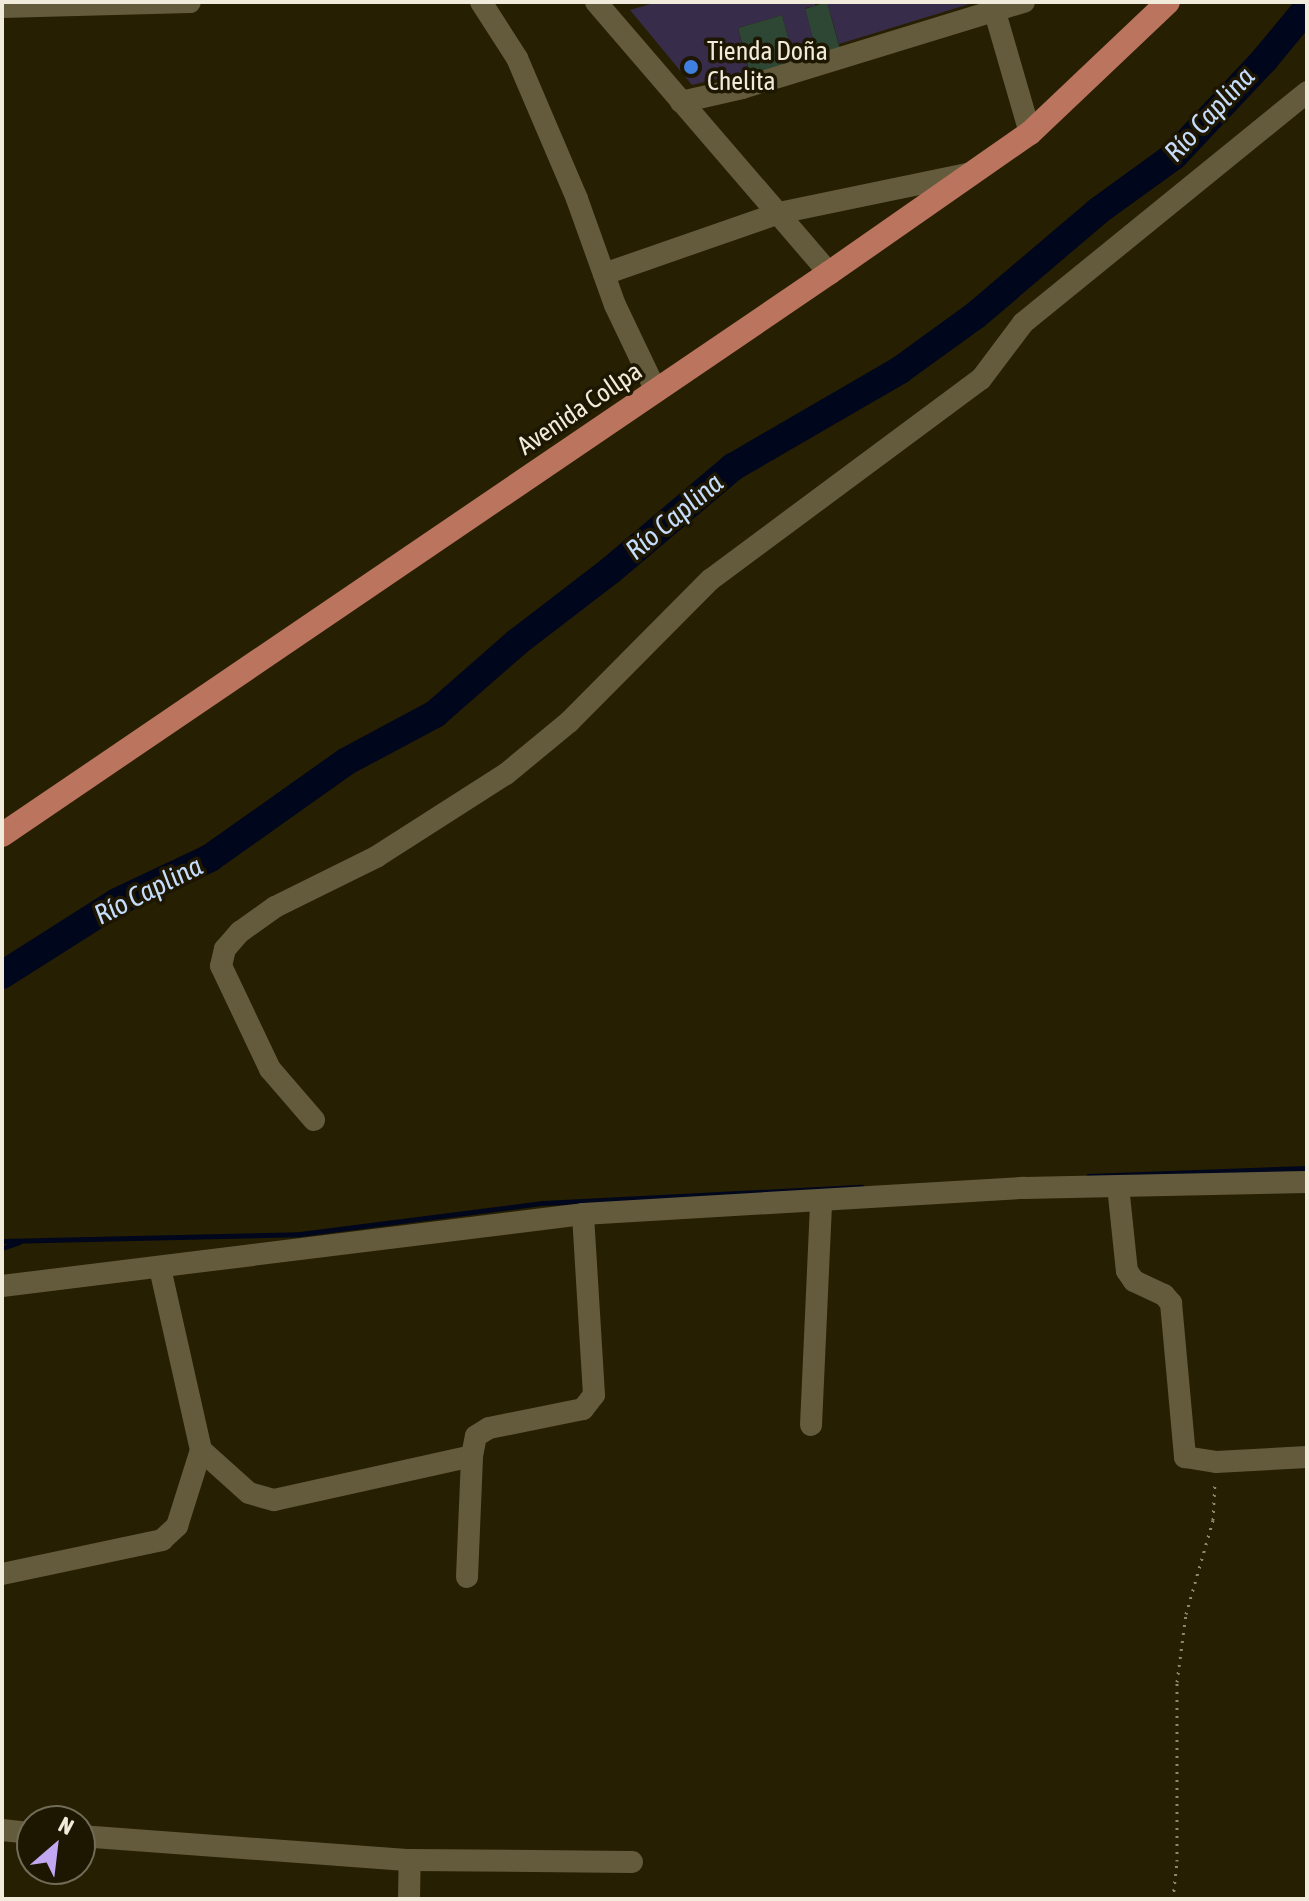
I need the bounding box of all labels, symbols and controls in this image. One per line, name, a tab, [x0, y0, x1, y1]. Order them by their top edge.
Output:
place label: Tienda Doña Chelita	[707, 36, 828, 98]
marker: Tienda Doña Chelita	[682, 58, 700, 76]
water label: Río Caplina	[1157, 60, 1261, 168]
street label: Avenida Collpa	[512, 356, 648, 462]
water label: Río Caplina	[618, 466, 730, 566]
water label: Río Caplina	[88, 849, 208, 931]
north arrow	[16, 1805, 96, 1885]
text: N	[54, 1811, 78, 1840]

